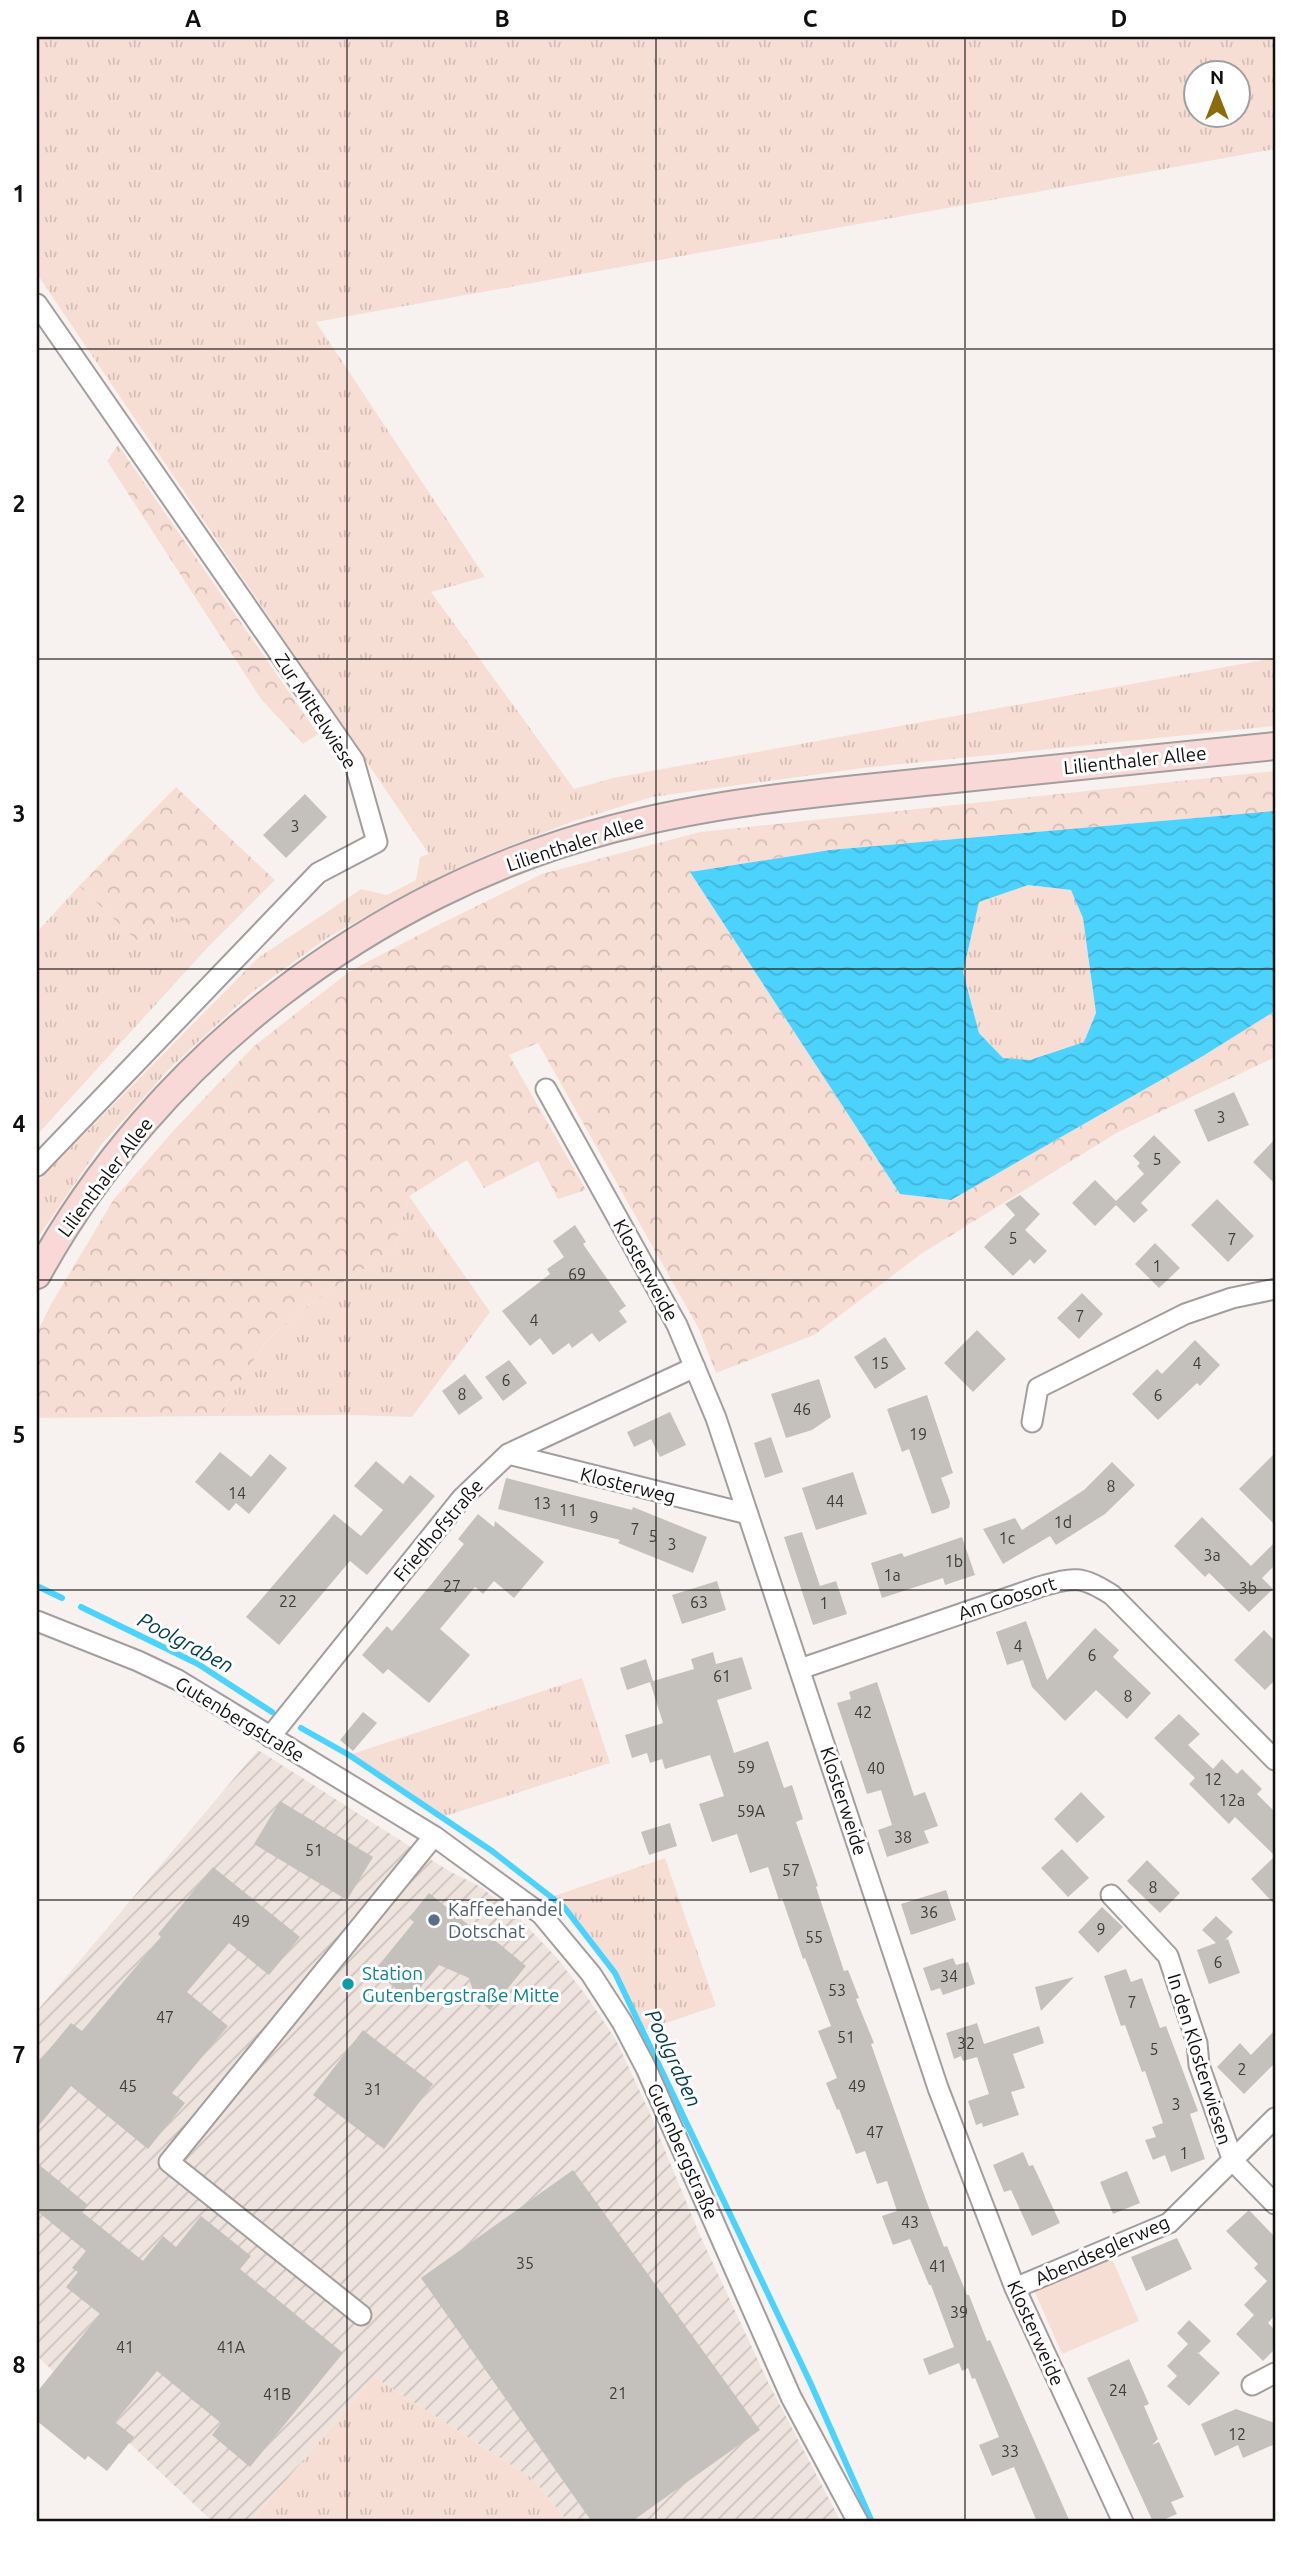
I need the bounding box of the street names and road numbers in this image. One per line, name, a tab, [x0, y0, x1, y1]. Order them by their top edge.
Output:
street label: Zur Mittelwiese	[271, 649, 361, 773]
street label: Lilienthaler Allee	[1062, 742, 1208, 778]
street label: Lilienthaler Allee	[503, 810, 647, 876]
street label: Lilienthaler Allee	[53, 1113, 157, 1241]
street label: Klosterweide	[609, 1215, 683, 1325]
street label: Klosterweg	[578, 1463, 678, 1507]
street label: Friedhofstraße	[389, 1474, 487, 1586]
street label: Am Goosort	[955, 1572, 1059, 1624]
street label: Gutenbergstraße	[172, 1672, 308, 1766]
street label: Klosterweide	[816, 1744, 872, 1858]
street label: In den Klosterwiesen	[1164, 1971, 1236, 2147]
street label: Gutenbergstraße	[643, 2080, 723, 2222]
street label: Abendseglerweg	[1031, 2211, 1173, 2289]
street label: Klosterweide	[1003, 2277, 1069, 2389]

